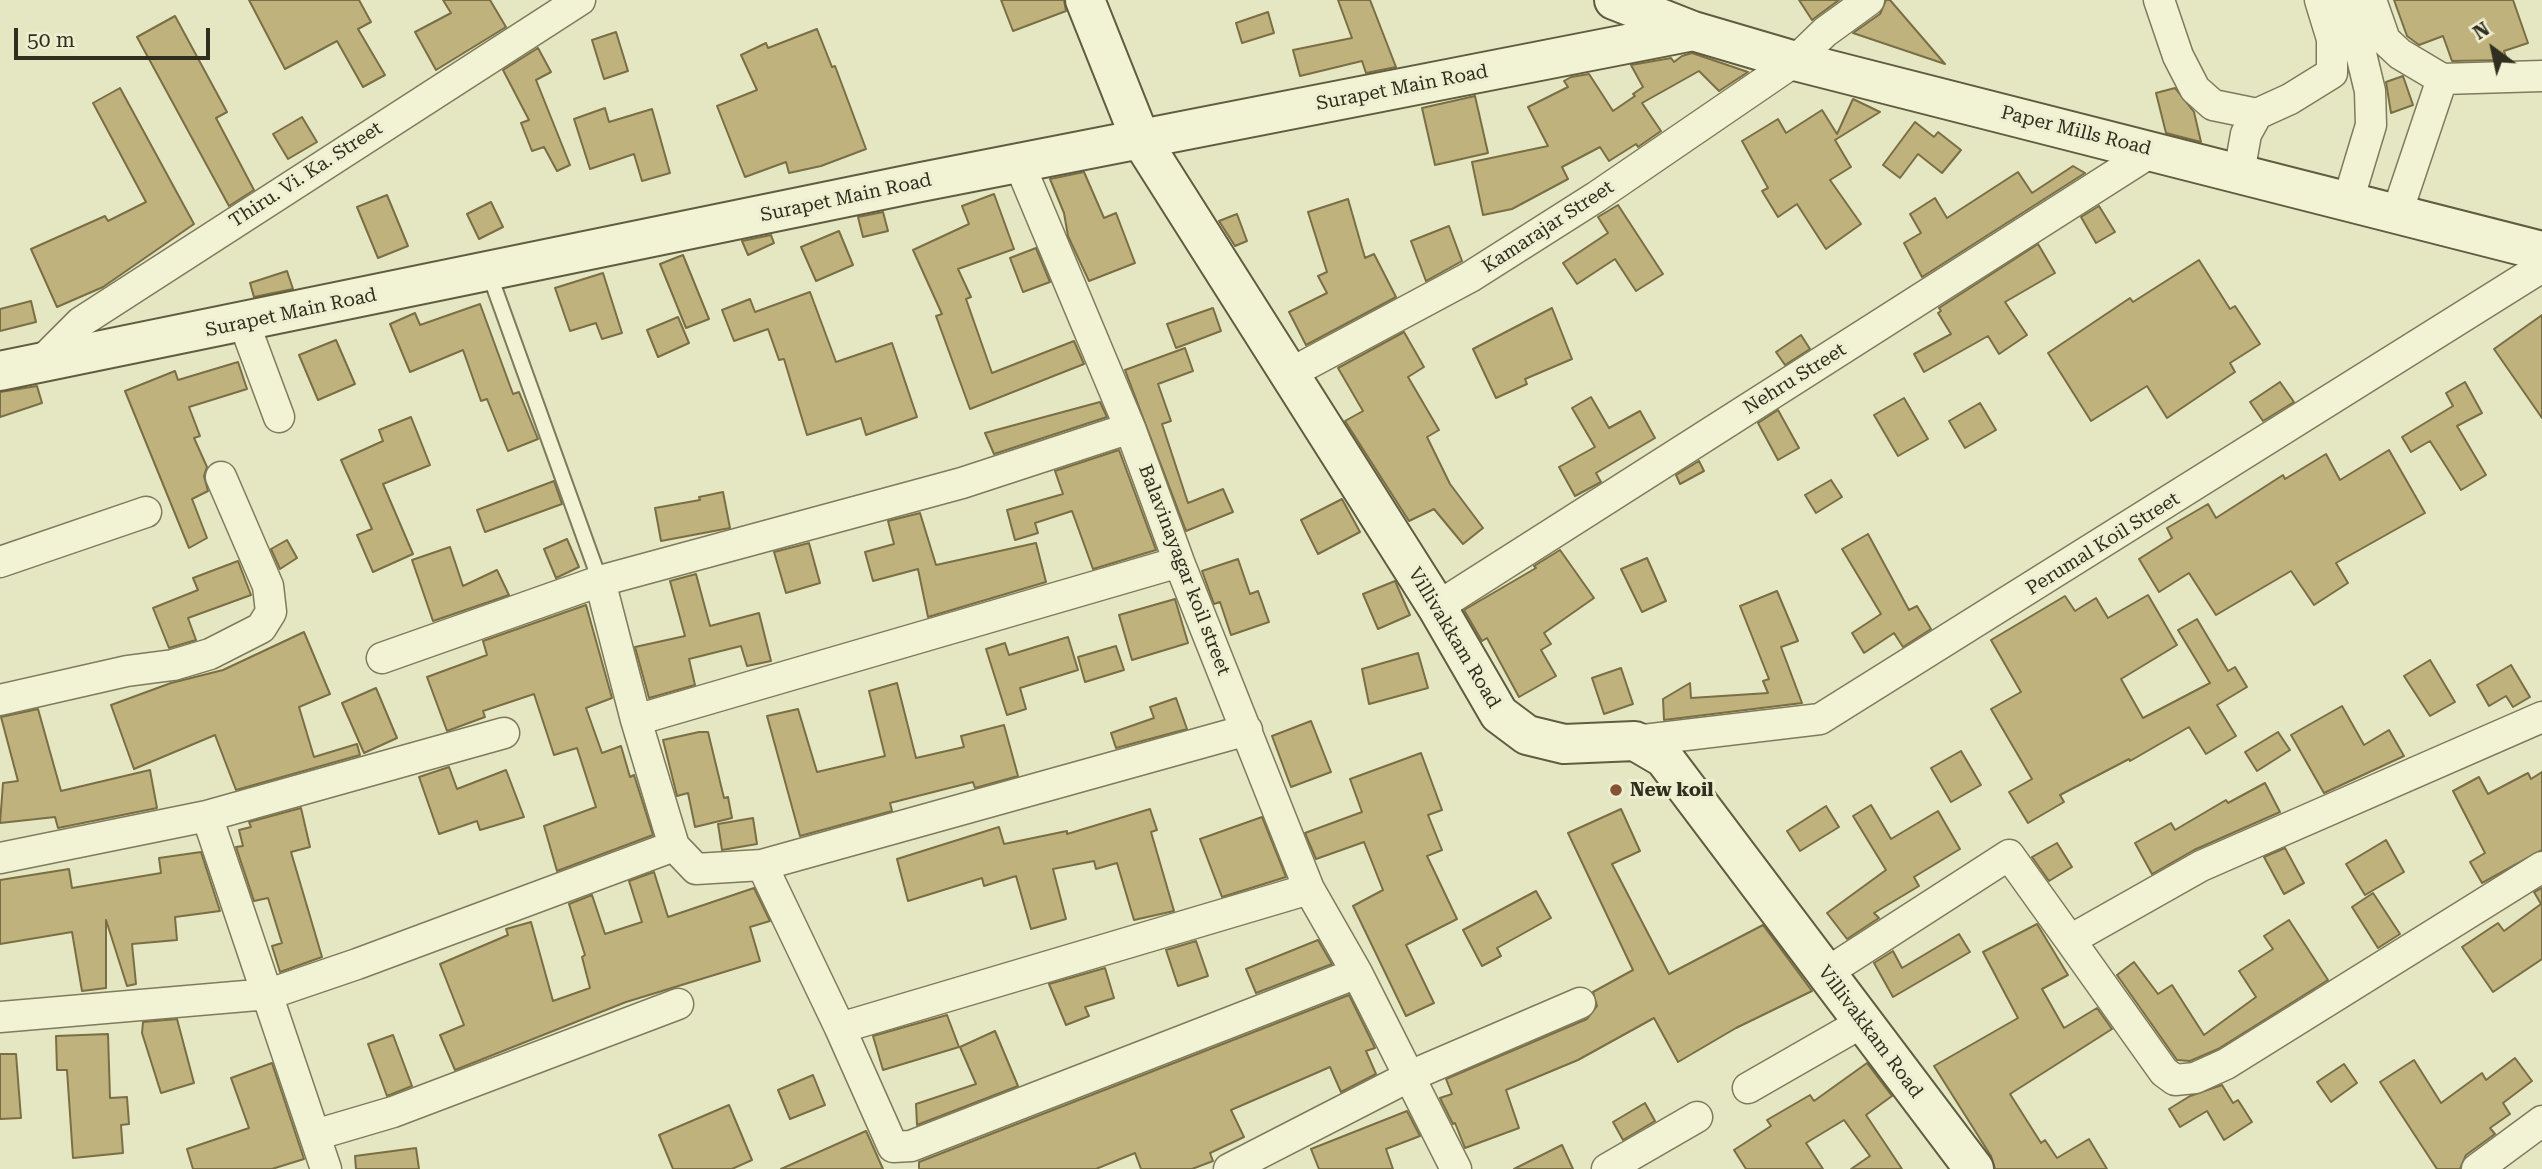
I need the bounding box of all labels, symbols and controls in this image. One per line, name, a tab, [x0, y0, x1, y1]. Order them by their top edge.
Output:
scale bar	[18, 14, 214, 58]
north arrow	[2458, 14, 2528, 84]
text: N	[2469, 17, 2494, 45]
text: 50 m	[27, 28, 75, 52]
street label: Surapet Main Road	[1314, 60, 1490, 116]
street label: Paper Mills Road	[1999, 101, 2153, 161]
street label: Thiru. Vi. Ka. Street	[225, 117, 387, 233]
street label: Surapet Main Road	[758, 169, 934, 227]
street label: Kamarajar Street	[1478, 176, 1618, 278]
street label: Surapet Main Road	[203, 284, 379, 342]
street label: Nehru Street	[1740, 338, 1850, 420]
street label: Balavinayagar koil street	[1133, 461, 1235, 679]
street label: Perumal Koil Street	[2022, 488, 2184, 600]
street label: Villivakkam Road	[1403, 563, 1505, 713]
place label: New koil	[1630, 779, 1714, 801]
marker: New koil	[1608, 782, 1624, 798]
street label: Villivakkam Road	[1813, 961, 1927, 1103]

